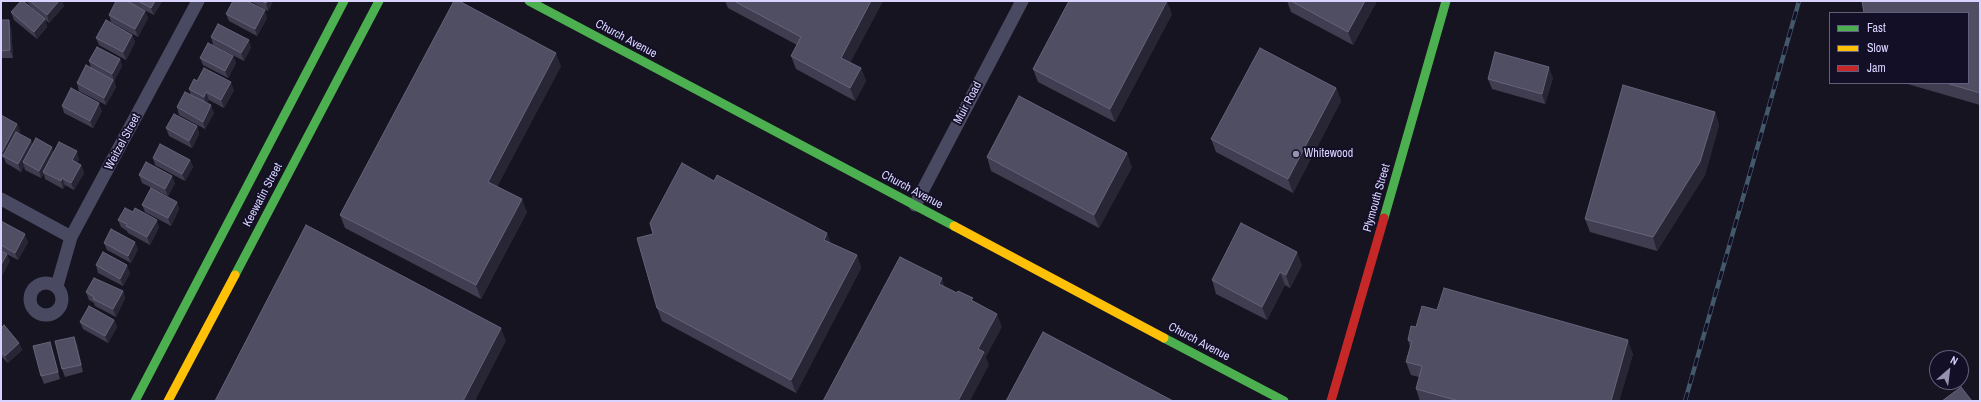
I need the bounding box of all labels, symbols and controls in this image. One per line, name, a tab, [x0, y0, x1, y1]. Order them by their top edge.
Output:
legend	[1829, 12, 1969, 84]
street label: Church Avenue	[593, 17, 659, 61]
text: Fast	[1867, 20, 1886, 36]
text: Slow	[1867, 40, 1888, 56]
text: Jam	[1867, 60, 1886, 76]
street label: Muir Road	[951, 79, 985, 127]
street label: Weitzel Street	[102, 111, 144, 173]
place label: Whitewood	[1304, 147, 1353, 161]
marker: Whitewood	[1291, 149, 1301, 159]
street label: Keewatin Street	[240, 161, 286, 229]
street label: Plymouth Street	[1360, 162, 1394, 234]
street label: Church Avenue	[879, 168, 945, 212]
street label: Church Avenue	[1166, 320, 1232, 364]
north arrow	[1929, 350, 1969, 390]
text: N	[1948, 353, 1960, 368]

